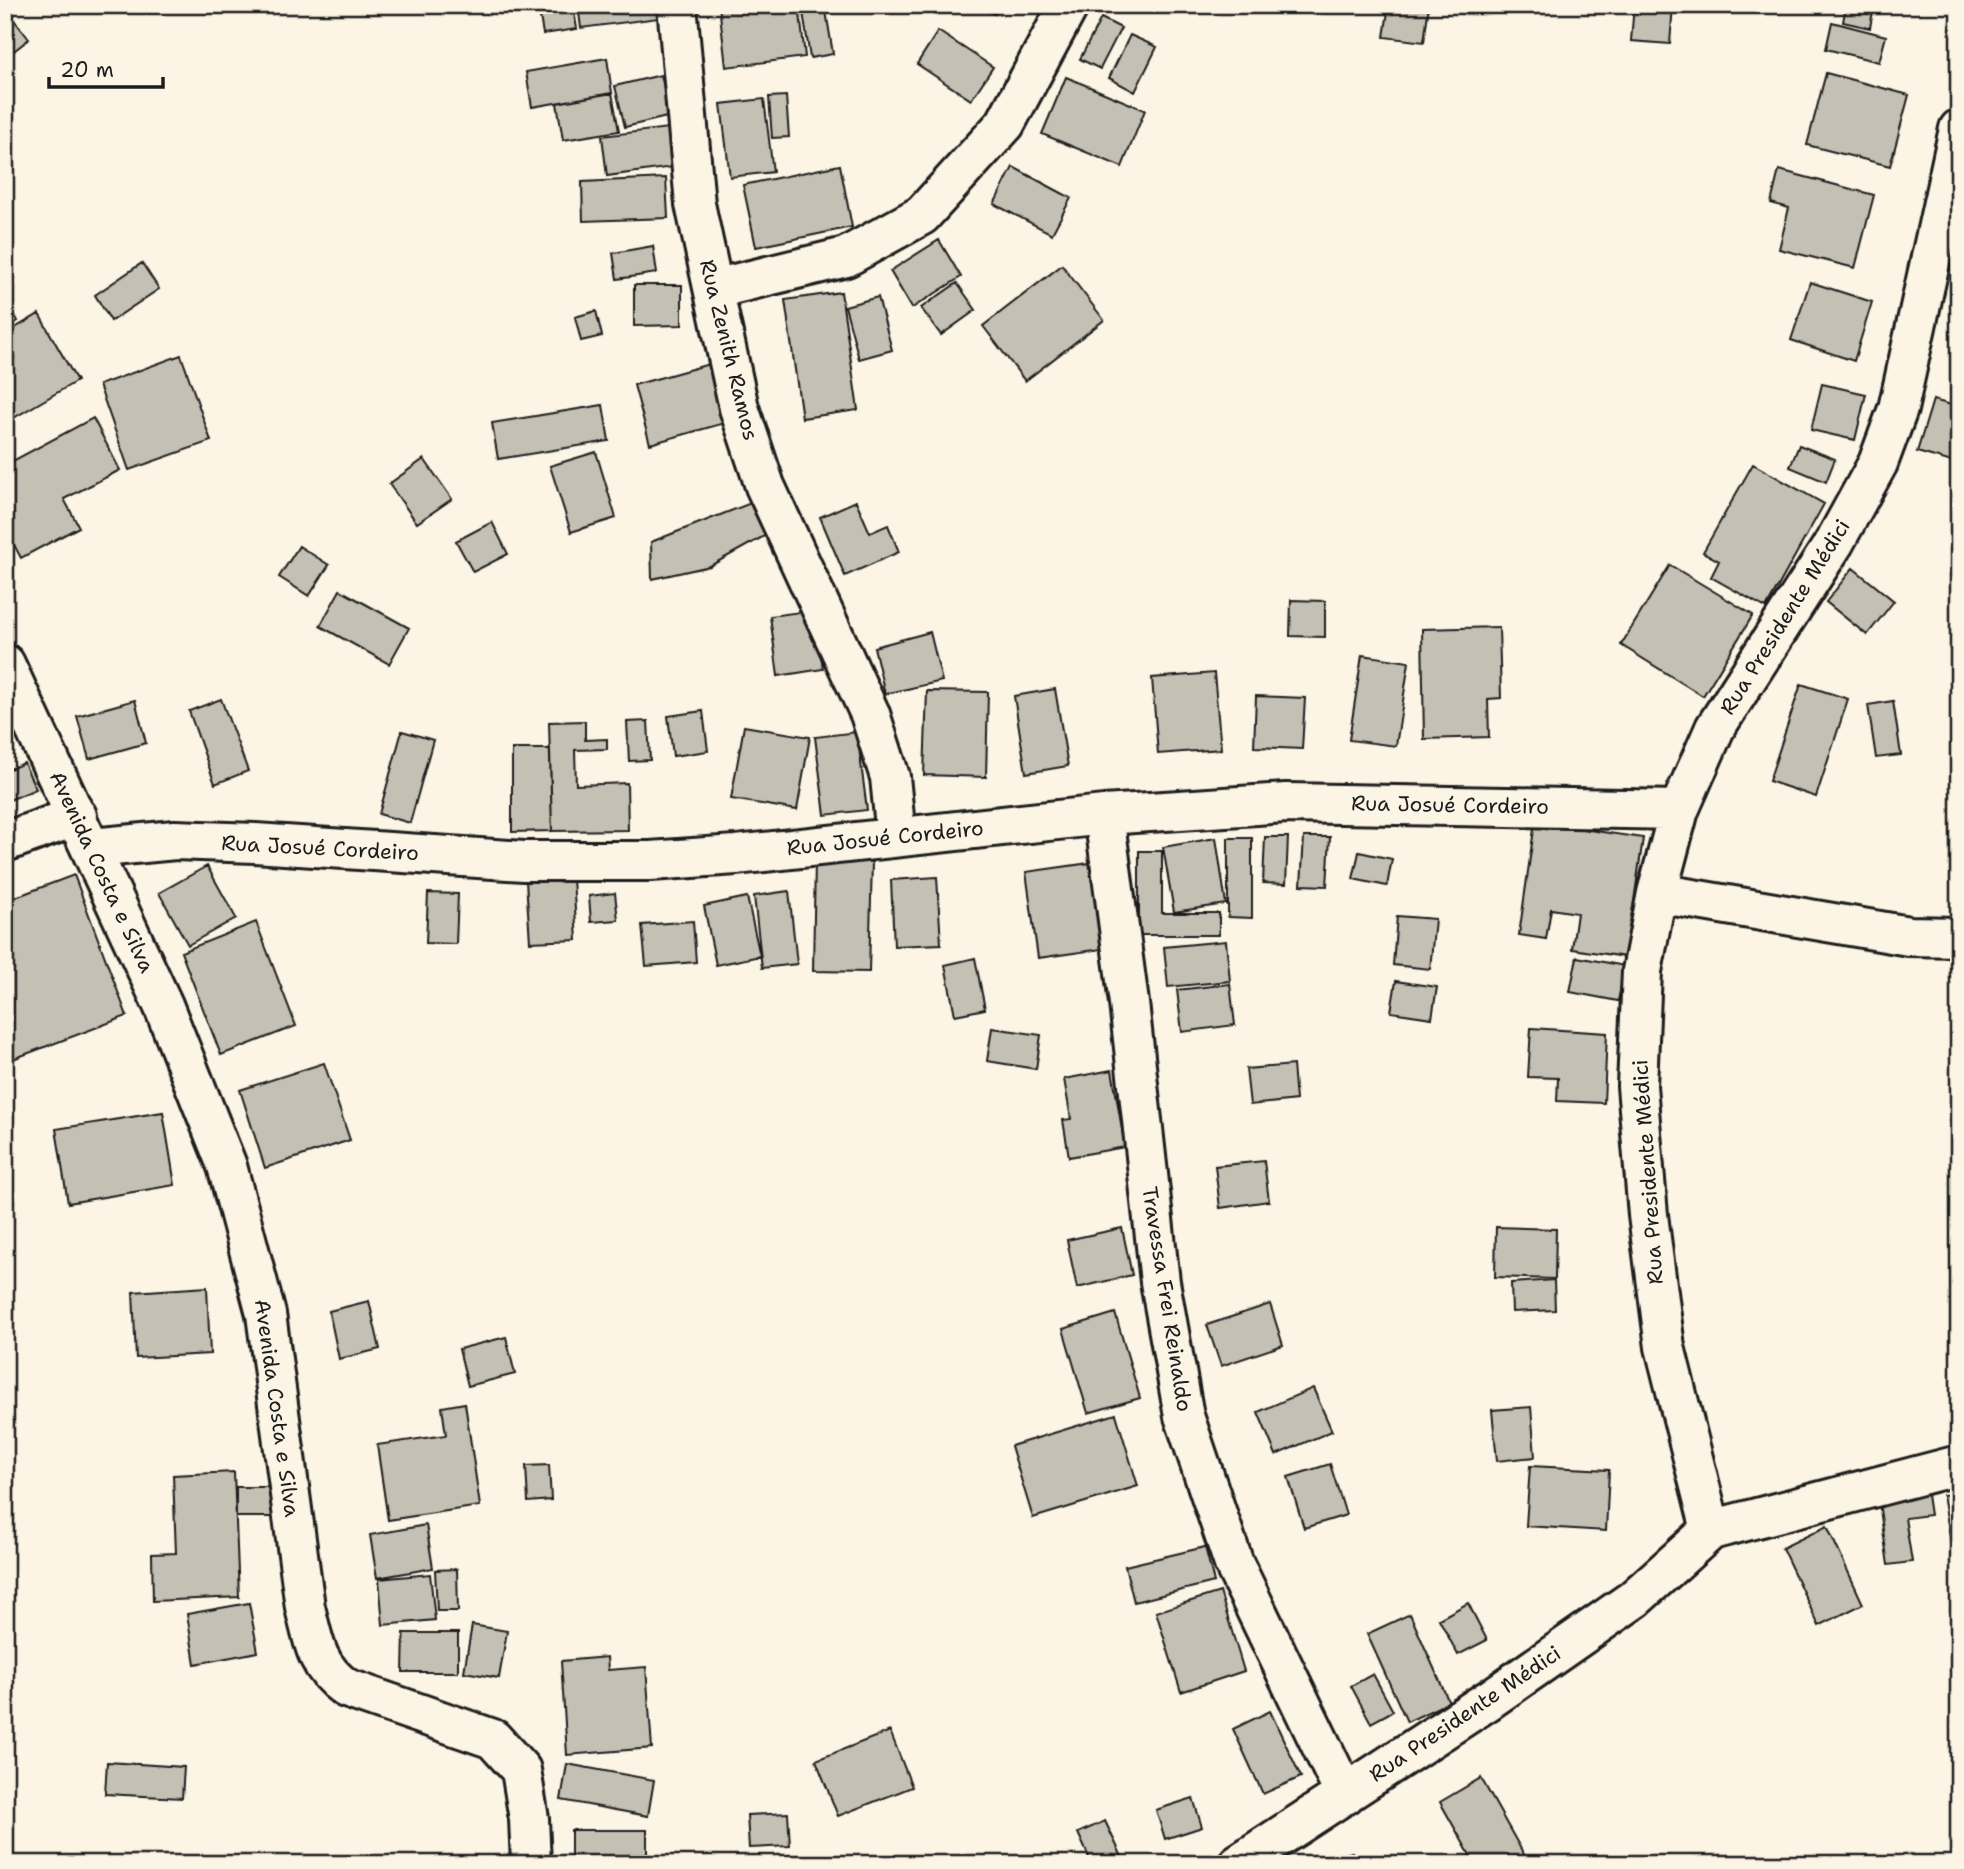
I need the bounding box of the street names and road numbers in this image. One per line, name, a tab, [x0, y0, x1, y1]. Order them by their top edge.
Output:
street label: Rua Zenith Ramos	[693, 257, 765, 443]
street label: Rua Presidente Médici	[1713, 514, 1857, 720]
street label: Avenida Costa e Silva	[43, 767, 161, 977]
street label: Rua Josué Cordeiro	[1351, 789, 1549, 821]
street label: Rua Josué Cordeiro	[785, 814, 985, 862]
street label: Rua Josué Cordeiro	[221, 829, 419, 867]
street label: Rua Presidente Médici	[1626, 1059, 1670, 1285]
street label: Travessa Frei Reinaldo	[1135, 1184, 1199, 1414]
street label: Avenida Costa e Silva	[248, 1297, 306, 1519]
street label: Rua Presidente Médici	[1364, 1639, 1566, 1789]

